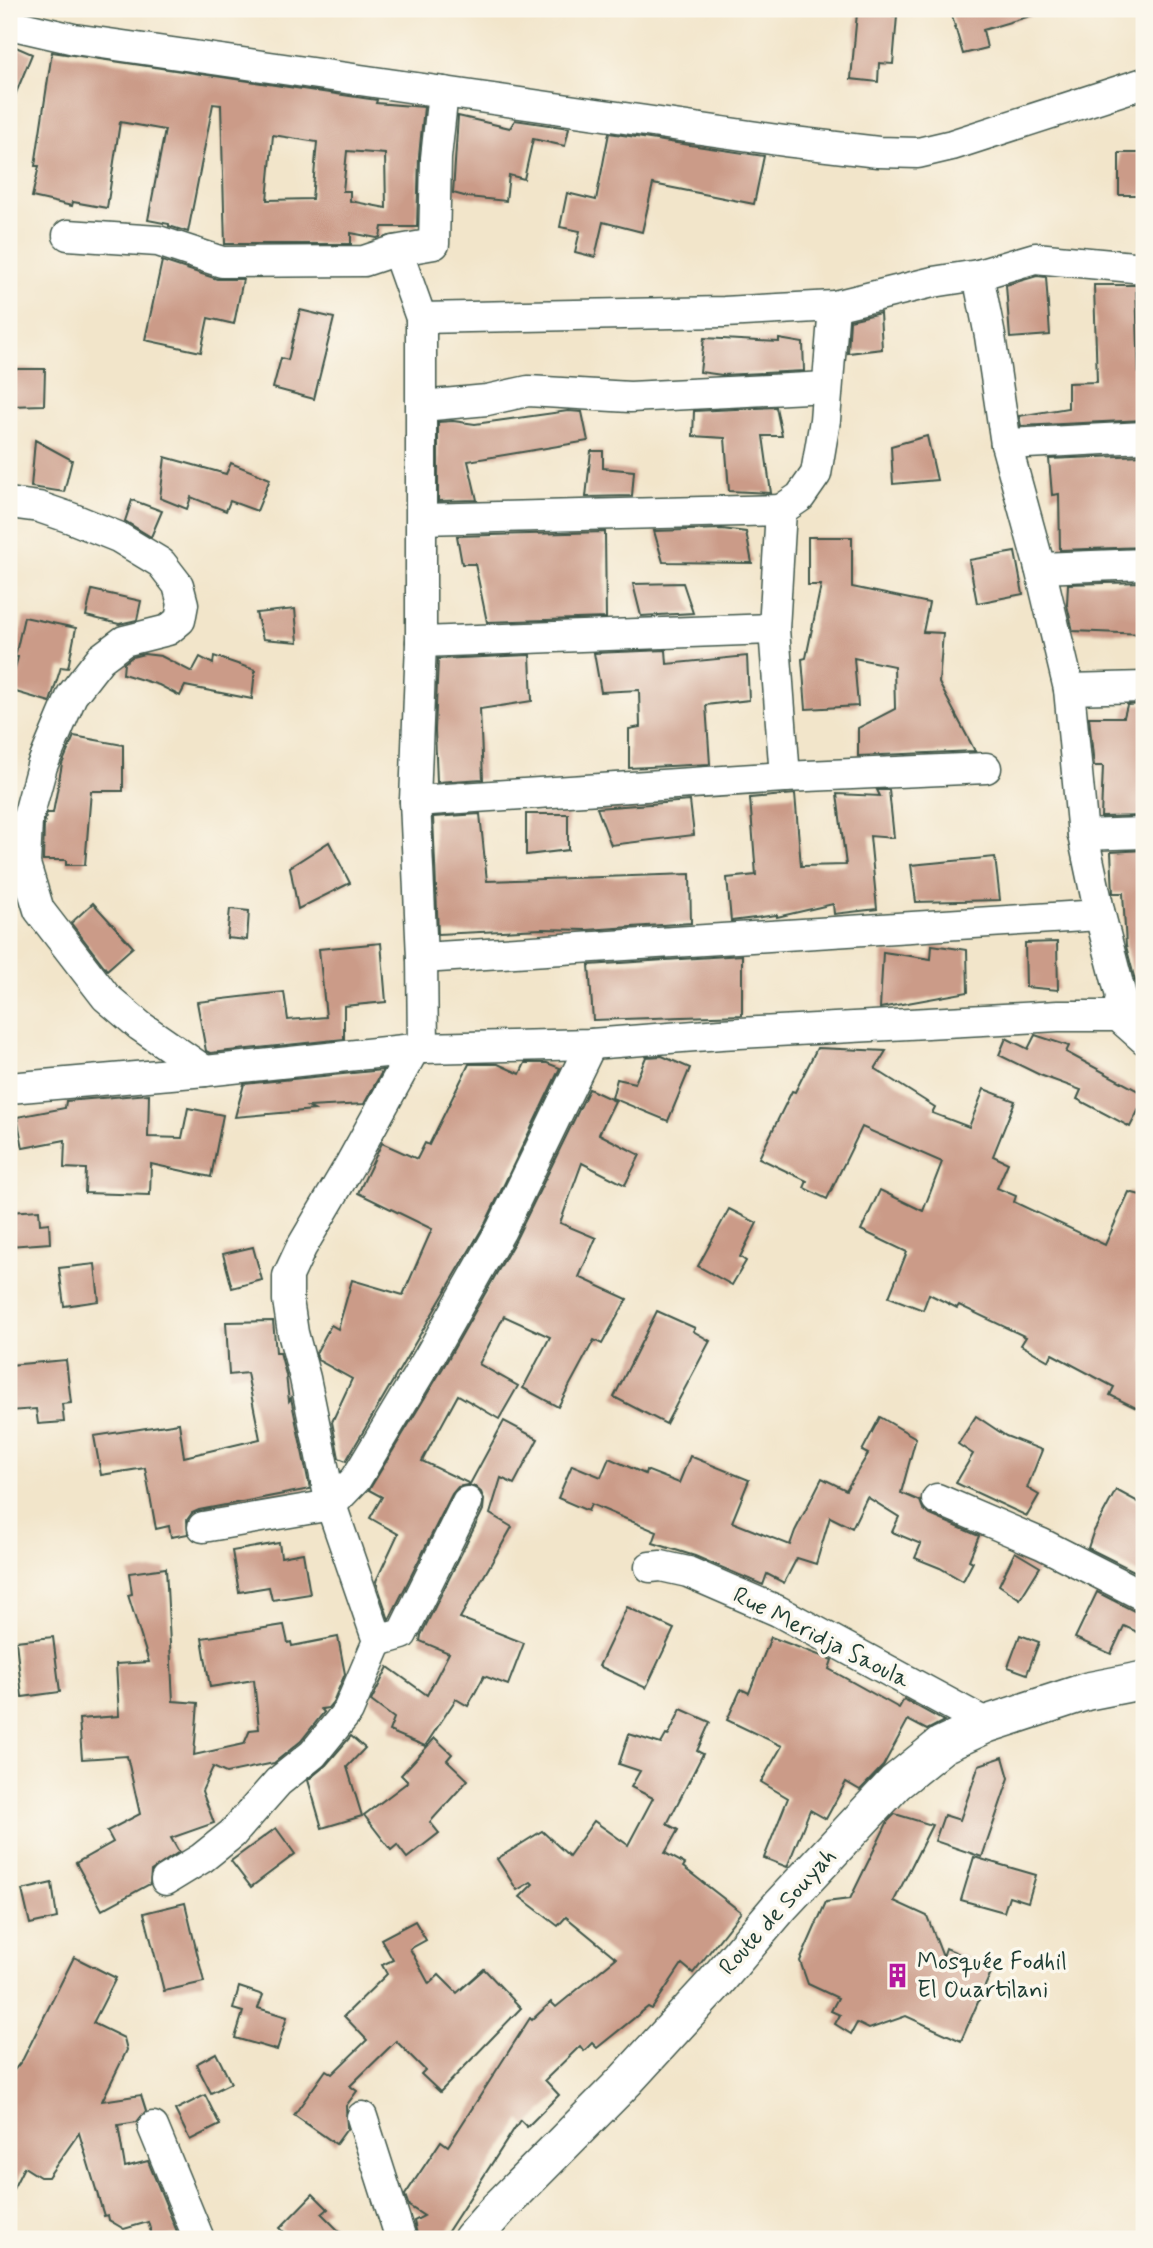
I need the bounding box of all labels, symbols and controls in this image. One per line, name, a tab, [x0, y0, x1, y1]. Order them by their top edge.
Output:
street label: Rue Meridja Saoula	[727, 1580, 915, 1696]
street label: Route de Souyah	[713, 1842, 843, 1982]
place label: Mosquée Fodhil El Ouartilani	[917, 1947, 1067, 2006]
building icon: Mosquée Fodhil El Ouartilani	[883, 1962, 911, 1990]

